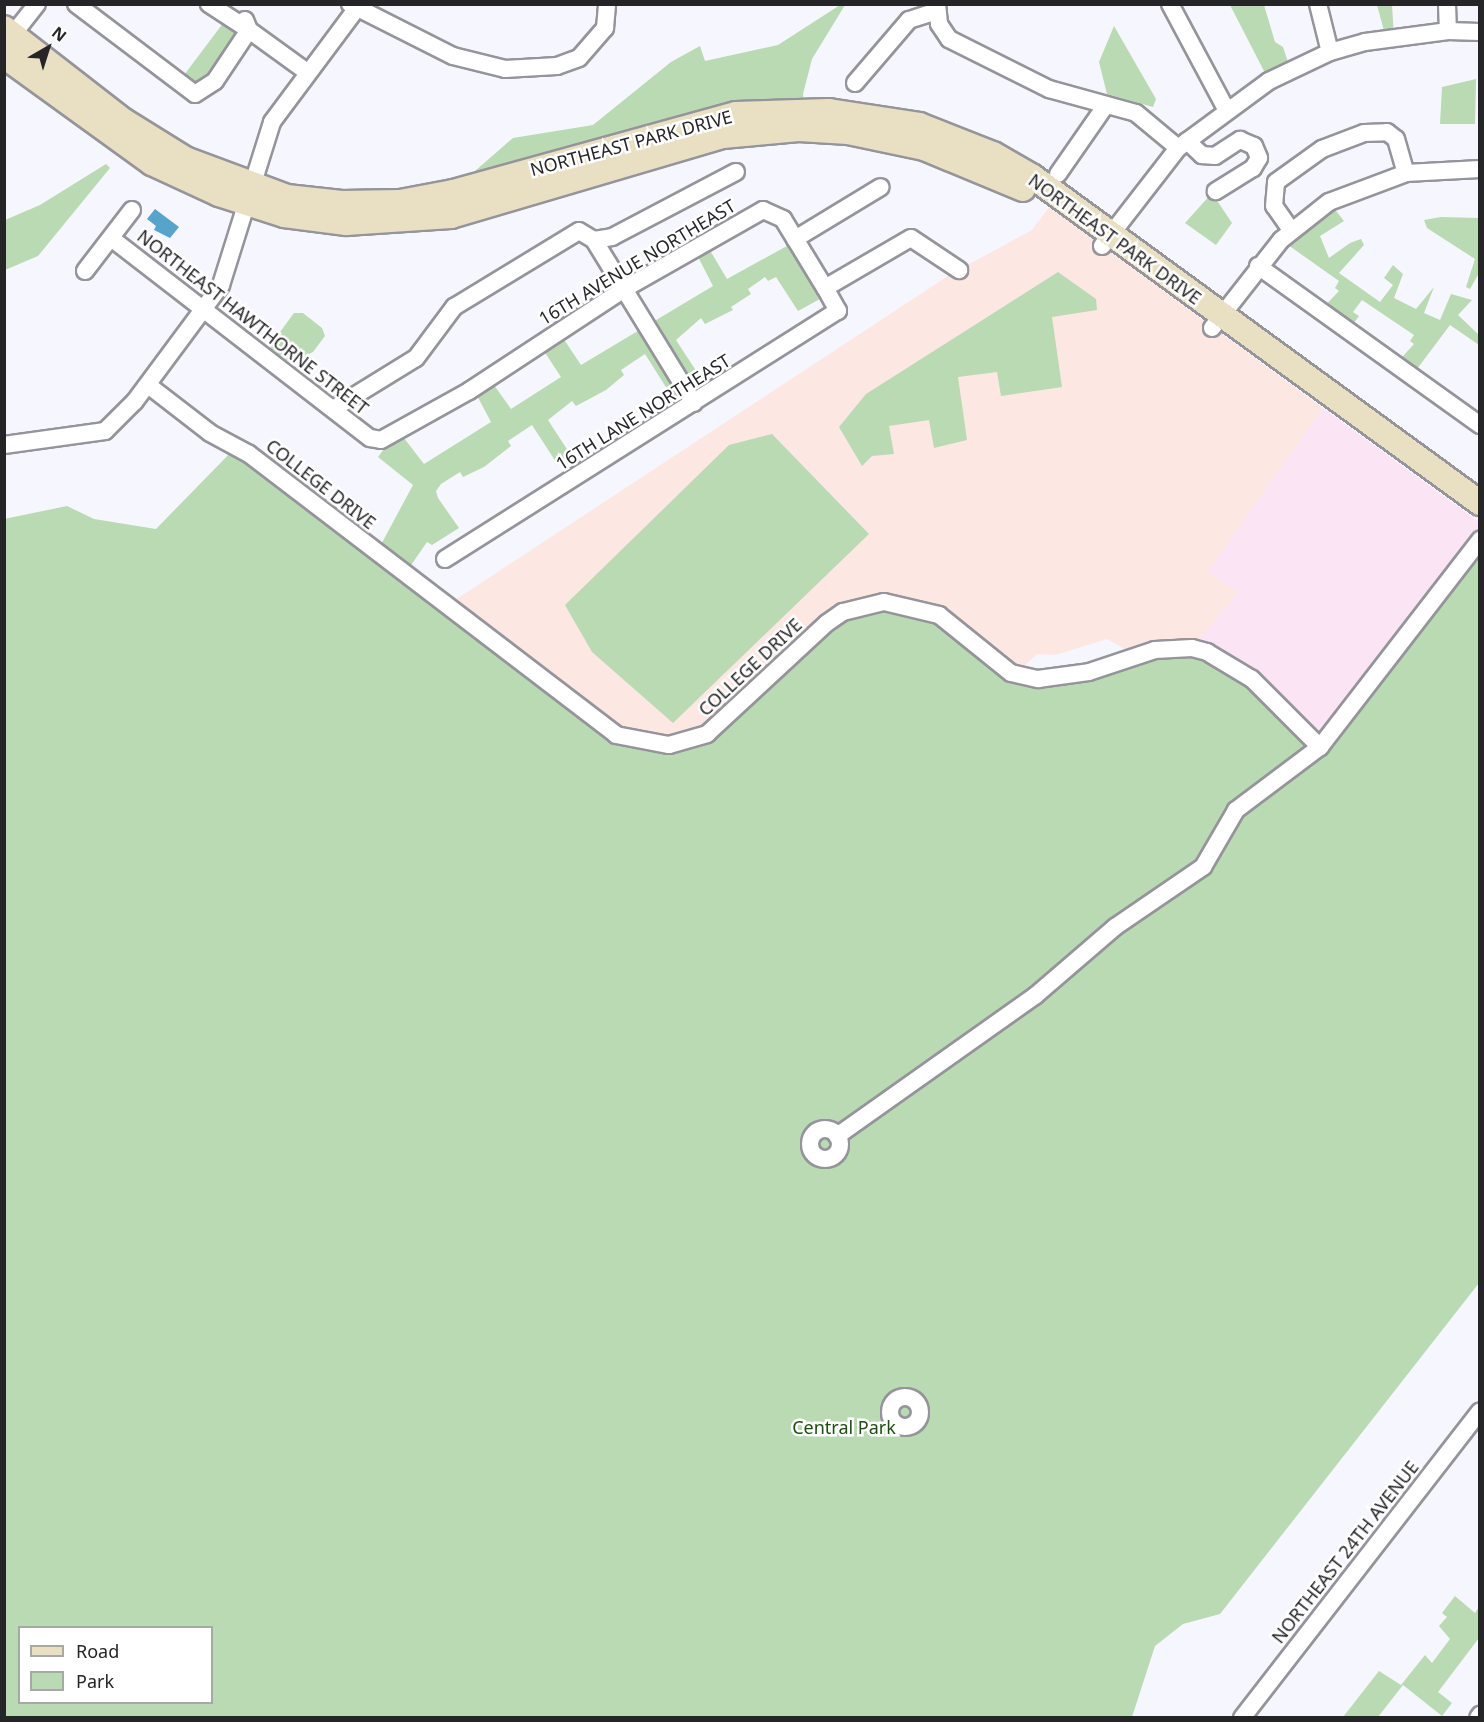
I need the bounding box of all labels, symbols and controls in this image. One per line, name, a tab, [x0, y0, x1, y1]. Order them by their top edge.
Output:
north arrow	[18, 18, 78, 78]
text: N	[47, 21, 71, 47]
street label: NORTHEAST PARK DRIVE	[528, 106, 734, 180]
street label: NORTHEAST PARK DRIVE	[1024, 169, 1206, 309]
street label: 16TH AVENUE NORTHEAST	[535, 195, 739, 329]
street label: NORTHEAST HAWTHORNE STREET	[133, 225, 373, 419]
street label: 16TH LANE NORTHEAST	[552, 349, 734, 475]
street label: COLLEGE DRIVE	[262, 435, 380, 533]
street label: COLLEGE DRIVE	[694, 614, 806, 720]
park label: Central Park	[792, 1416, 896, 1438]
street label: NORTHEAST 24TH AVENUE	[1267, 1457, 1423, 1647]
legend	[18, 1626, 213, 1704]
text: Road	[76, 1639, 119, 1663]
text: Park	[76, 1669, 114, 1693]

